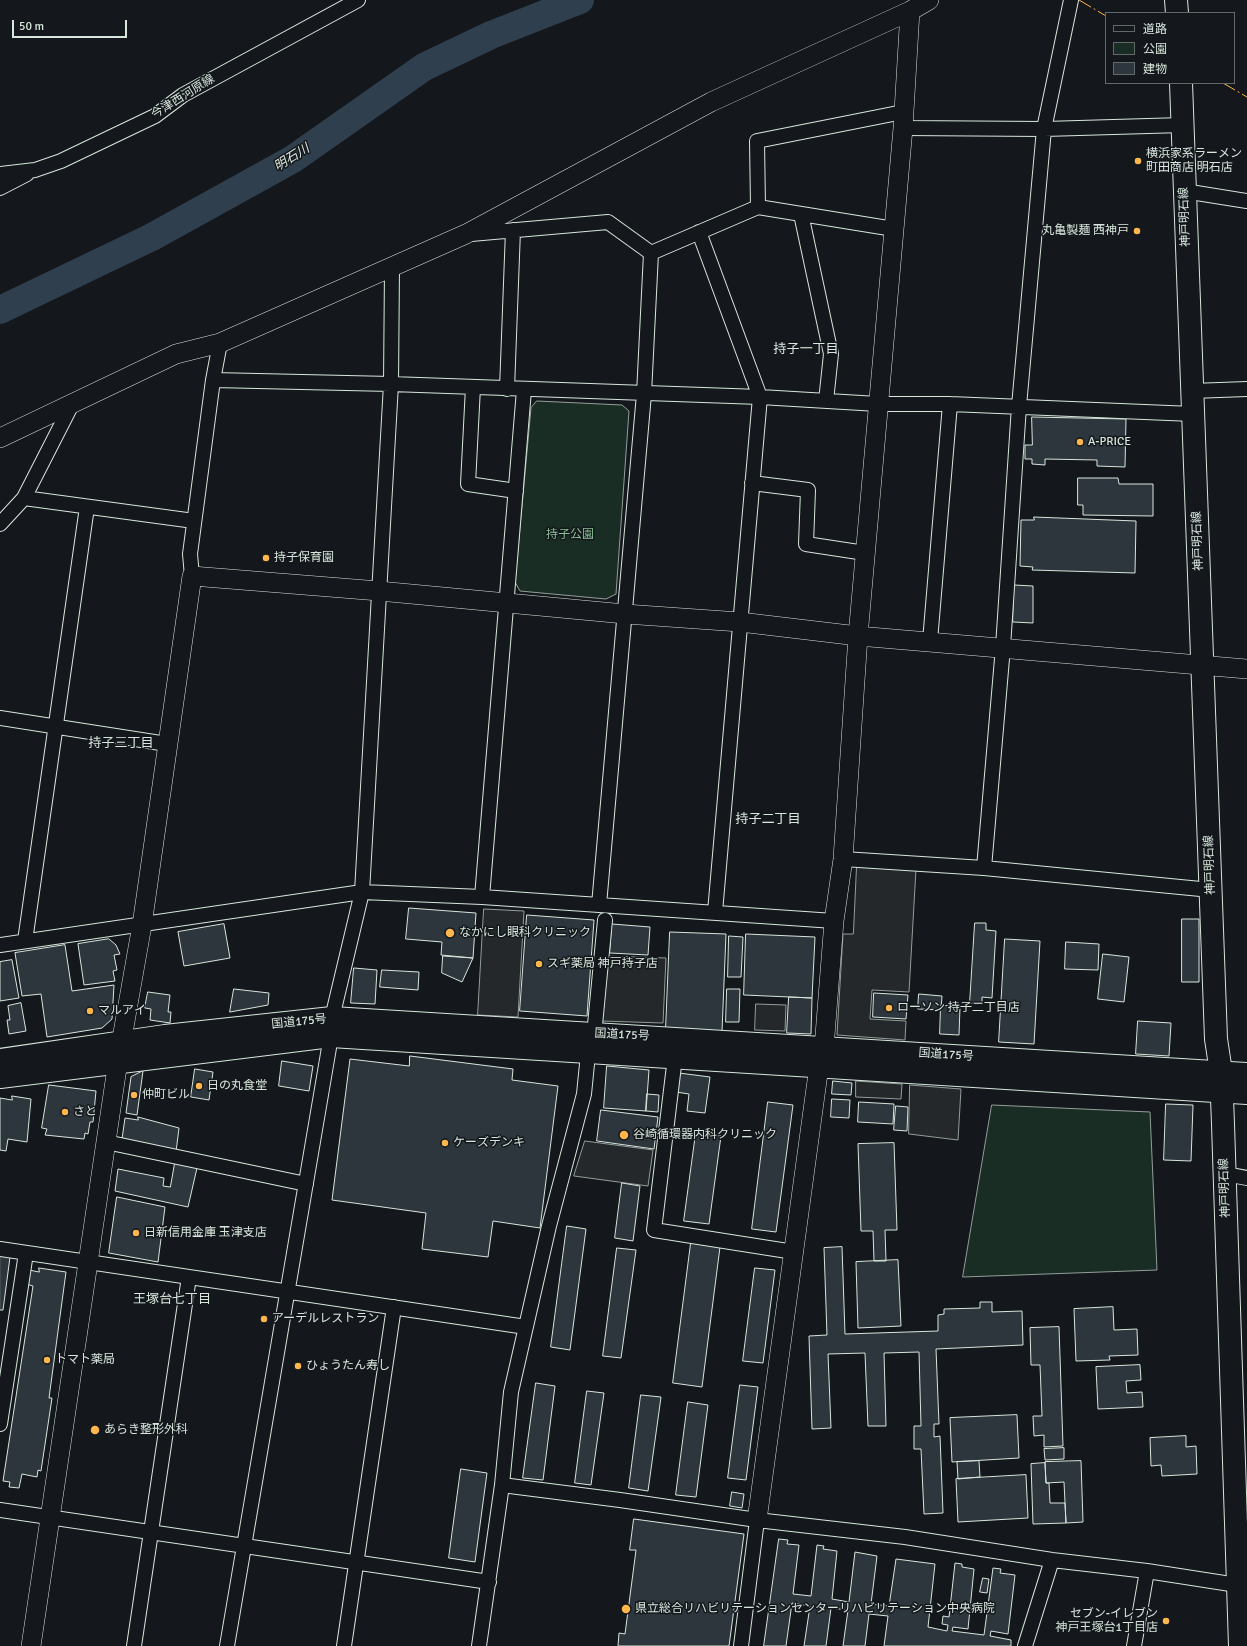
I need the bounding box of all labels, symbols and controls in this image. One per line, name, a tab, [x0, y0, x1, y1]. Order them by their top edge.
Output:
scale bar	[14, 12, 129, 38]
legend	[1105, 12, 1235, 84]
text: 50 m	[19, 19, 44, 34]
text: 道路	[1143, 22, 1167, 37]
text: 公園	[1143, 42, 1167, 57]
text: 建物	[1143, 62, 1167, 77]
street label: 今津西河原線	[149, 72, 217, 122]
water label: 明石川	[271, 141, 313, 175]
place label: 横浜家系ラーメン 町田商店 明石店	[1146, 147, 1242, 175]
marker: 横浜家系ラーメン 町田商店 明石店	[1133, 156, 1143, 166]
street label: 神戸明石線	[1177, 187, 1193, 247]
place label: 丸亀製麺 西神戸	[1042, 224, 1129, 238]
marker: 丸亀製麺 西神戸	[1132, 226, 1142, 236]
district label: 持子一丁目	[774, 342, 838, 358]
place label: A-PRICE	[1088, 435, 1131, 449]
marker: A-PRICE	[1075, 437, 1085, 447]
street label: 神戸明石線	[1190, 511, 1206, 571]
park label: 持子公園	[546, 528, 594, 542]
place label: 持子保育園	[274, 551, 334, 565]
marker: 持子保育園	[261, 553, 271, 563]
district label: 持子三丁目	[89, 736, 153, 752]
district label: 持子二丁目	[736, 812, 800, 828]
street label: 神戸明石線	[1202, 835, 1218, 895]
place label: なかにし眼科クリニック	[459, 926, 591, 940]
marker: なかにし眼科クリニック	[444, 927, 456, 939]
place label: スギ薬局 神戸持子店	[547, 957, 658, 971]
marker: スギ薬局 神戸持子店	[534, 959, 544, 969]
place label: ローソン 持子二丁目店	[897, 1001, 1020, 1015]
marker: ローソン 持子二丁目店	[884, 1003, 894, 1013]
place label: マルアイ	[98, 1004, 146, 1018]
marker: マルアイ	[85, 1006, 95, 1016]
street label: 国道175号	[271, 1012, 327, 1032]
street label: 国道175号	[594, 1026, 650, 1044]
street label: 国道175号	[918, 1046, 974, 1064]
place label: 日の丸食堂	[207, 1079, 267, 1093]
marker: 日の丸食堂	[194, 1081, 204, 1091]
place label: 仲町ビル	[142, 1088, 190, 1102]
marker: 仲町ビル	[129, 1090, 139, 1100]
place label: さと	[73, 1105, 97, 1119]
marker: さと	[60, 1107, 70, 1117]
place label: 谷崎循環器内科クリニック	[633, 1128, 777, 1142]
marker: 谷崎循環器内科クリニック	[618, 1129, 630, 1141]
place label: ケーズデンキ	[453, 1136, 525, 1150]
marker: ケーズデンキ	[440, 1138, 450, 1148]
street label: 神戸明石線	[1217, 1158, 1233, 1218]
place label: 日新信用金庫 玉津支店	[144, 1226, 267, 1240]
marker: 日新信用金庫 玉津支店	[131, 1228, 141, 1238]
district label: 王塚台七丁目	[133, 1292, 211, 1308]
place label: アーデルレストラン	[272, 1312, 379, 1326]
marker: アーデルレストラン	[259, 1314, 269, 1324]
place label: トマト薬局	[55, 1353, 115, 1367]
marker: トマト薬局	[42, 1355, 52, 1365]
place label: ひょうたん寿し	[306, 1359, 390, 1373]
marker: ひょうたん寿し	[293, 1361, 303, 1371]
place label: あらき整形外科	[104, 1423, 188, 1437]
marker: あらき整形外科	[89, 1424, 101, 1436]
place label: 県立総合リハビリテーションセンターリハビリテーション中央病院	[635, 1602, 995, 1616]
marker: 県立総合リハビリテーションセンターリハビリテーション中央病院	[620, 1603, 632, 1615]
place label: セブン-イレブン 神戸王塚台1丁目店	[1056, 1607, 1158, 1635]
marker: セブン-イレブン 神戸王塚台1丁目店	[1161, 1616, 1171, 1626]

